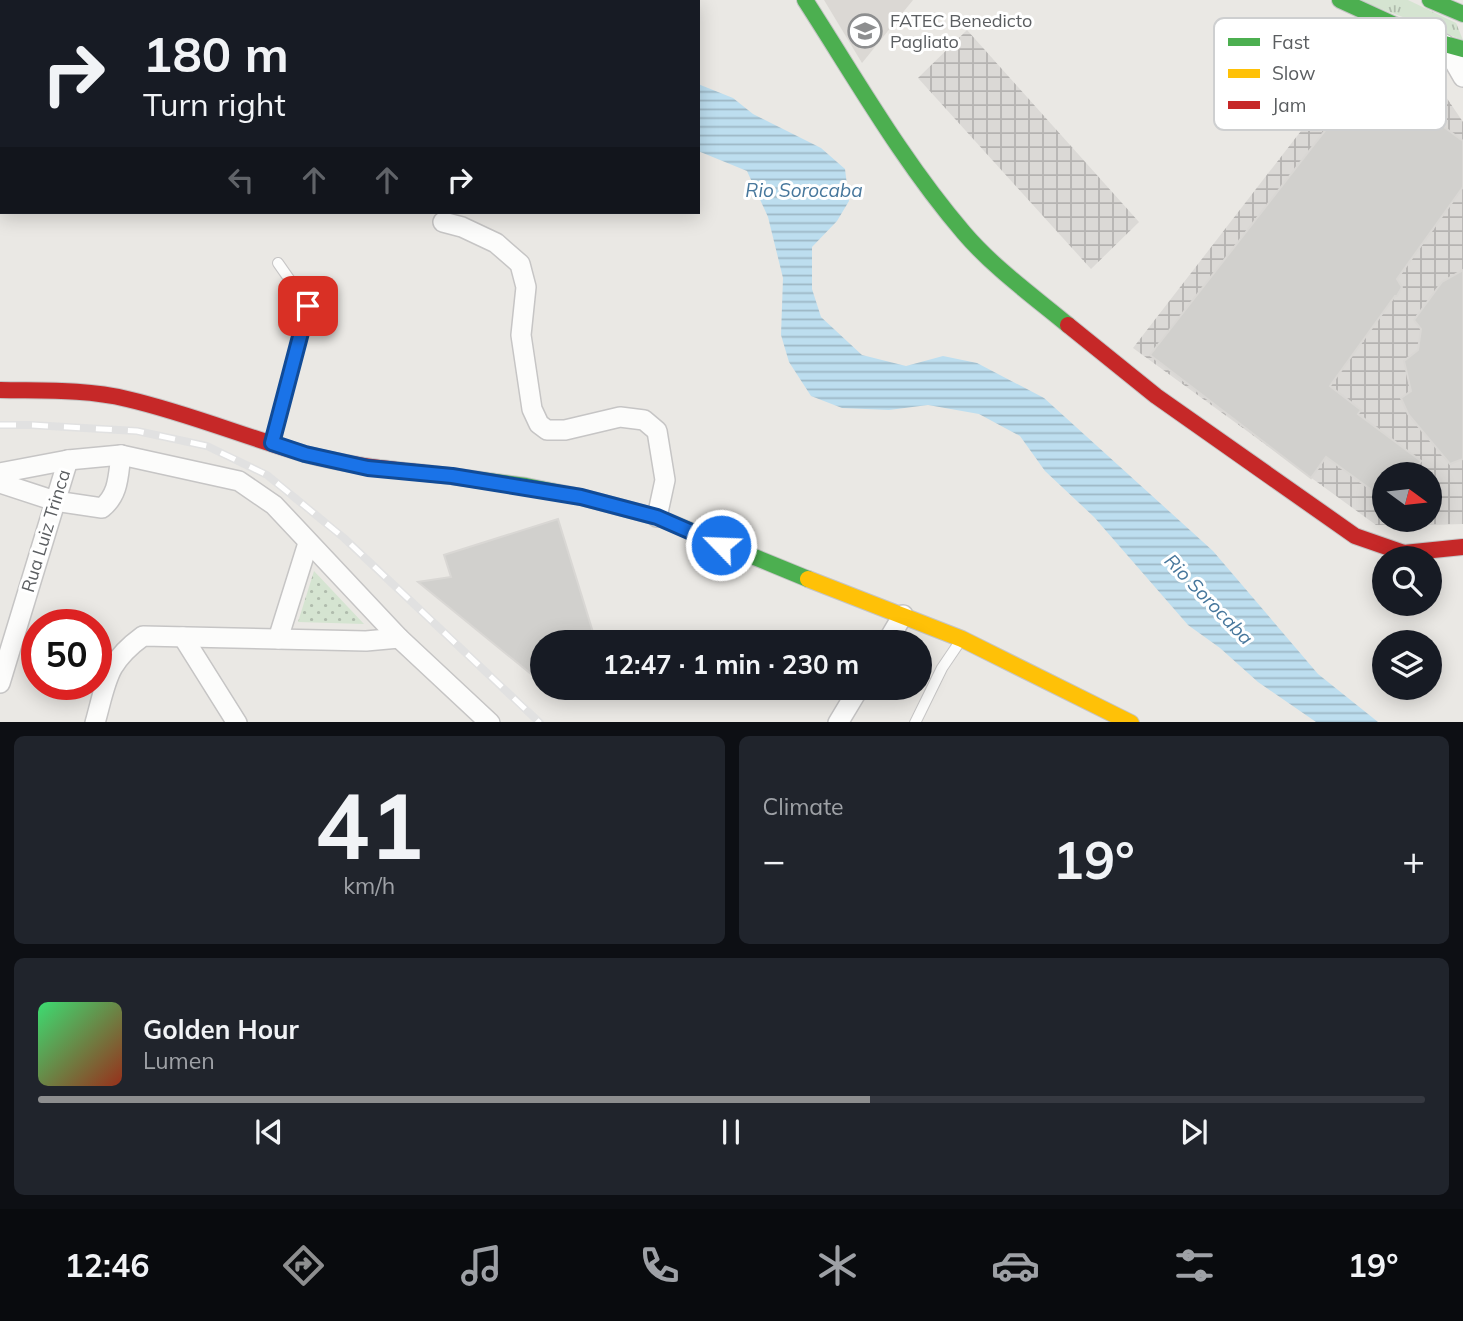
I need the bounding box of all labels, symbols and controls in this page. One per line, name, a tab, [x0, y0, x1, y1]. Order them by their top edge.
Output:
place label: FATEC Benedicto Pagliato	[890, 9, 1032, 53]
school or university icon: FATEC Benedicto Pagliato	[846, 12, 884, 50]
legend	[1214, 18, 1446, 130]
text: 180 m	[143, 23, 289, 84]
icon: right	[28, 28, 119, 119]
text: Fast	[1272, 30, 1310, 54]
text: Slow	[1272, 61, 1316, 85]
text: Turn right	[143, 84, 286, 124]
text: Jam	[1272, 93, 1306, 117]
icon: left	[222, 161, 260, 199]
icon: ahead	[295, 161, 333, 199]
icon: ahead	[368, 161, 406, 199]
icon: right	[441, 161, 479, 199]
water label: Rio Sorocaba	[745, 178, 863, 202]
pin	[278, 276, 338, 336]
icon: arrive	[289, 287, 327, 325]
north arrow	[1372, 462, 1442, 532]
map controls	[1372, 462, 1442, 700]
street label: Rua Luiz Trinca	[16, 467, 75, 595]
position arrow	[684, 508, 758, 582]
button: search	[1372, 546, 1442, 616]
water label: Rio Sorocaba	[1160, 548, 1258, 650]
speed limit sign: 50	[21, 609, 112, 700]
button: layers	[1372, 630, 1442, 700]
text: 12:47 · 1 min · 230 m	[603, 648, 859, 681]
text: 41	[315, 768, 424, 882]
text: Climate	[763, 792, 844, 821]
text: 19°	[1053, 827, 1135, 892]
text: −	[763, 836, 785, 884]
text: +	[1402, 836, 1425, 884]
text: km/h	[343, 871, 395, 900]
text: Golden Hour	[143, 1013, 299, 1046]
text: Lumen	[143, 1046, 215, 1075]
icon: previous	[250, 1113, 288, 1151]
icon: pause	[712, 1113, 750, 1151]
icon: next	[1175, 1113, 1213, 1151]
icon: directions	[279, 1241, 328, 1290]
icon: music	[457, 1241, 506, 1290]
icon: phone	[635, 1241, 684, 1290]
icon: climate	[813, 1241, 862, 1290]
icon: car	[991, 1241, 1040, 1290]
icon: filters	[1170, 1241, 1219, 1290]
text: 12:46	[65, 1245, 149, 1285]
text: 19°	[1348, 1245, 1398, 1285]

